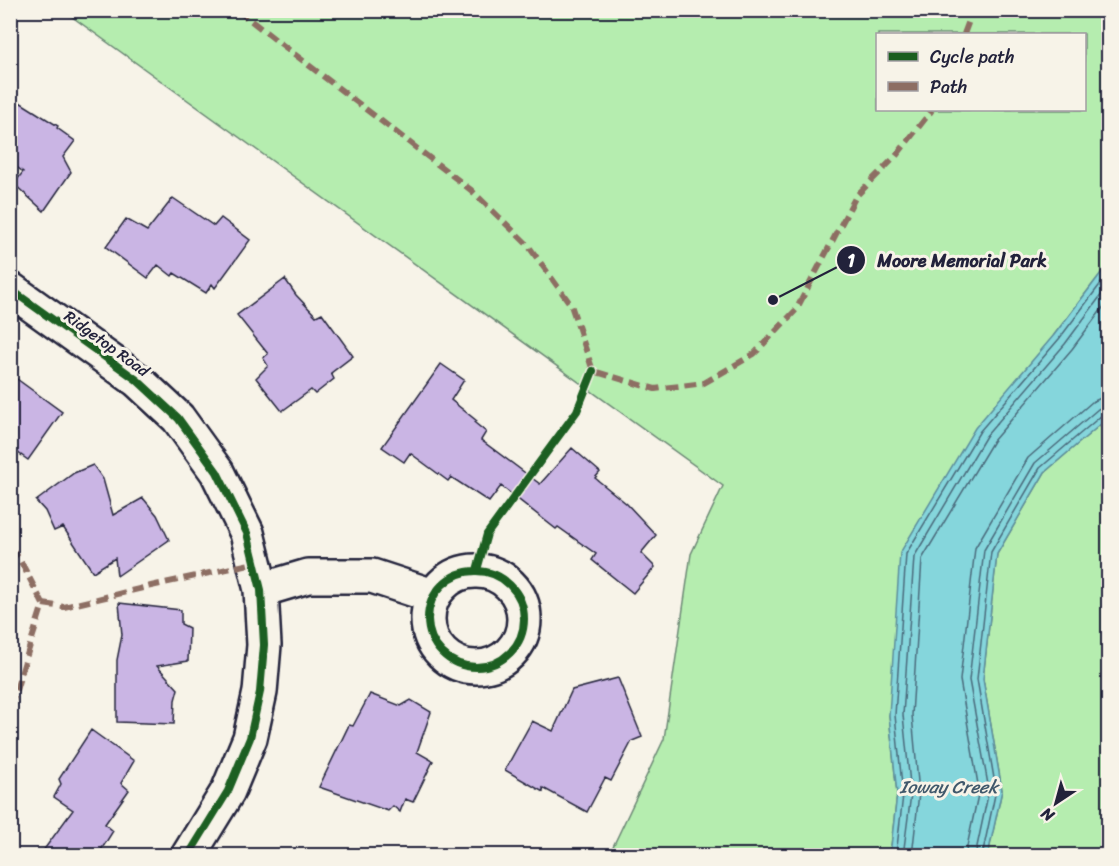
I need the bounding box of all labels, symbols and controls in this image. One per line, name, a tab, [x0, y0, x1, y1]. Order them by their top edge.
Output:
legend	[876, 33, 1086, 111]
text: Cycle path	[930, 41, 1014, 73]
text: Path	[930, 71, 967, 103]
callout: Moore Memorial Park	[836, 242, 1059, 278]
text: 1	[847, 245, 855, 277]
text: Moore Memorial Park	[876, 245, 1047, 277]
street label: Ridgetop Road	[58, 302, 157, 385]
water label: Ioway Creek	[899, 771, 1000, 803]
north arrow	[1026, 773, 1086, 833]
text: N	[1034, 799, 1061, 830]

